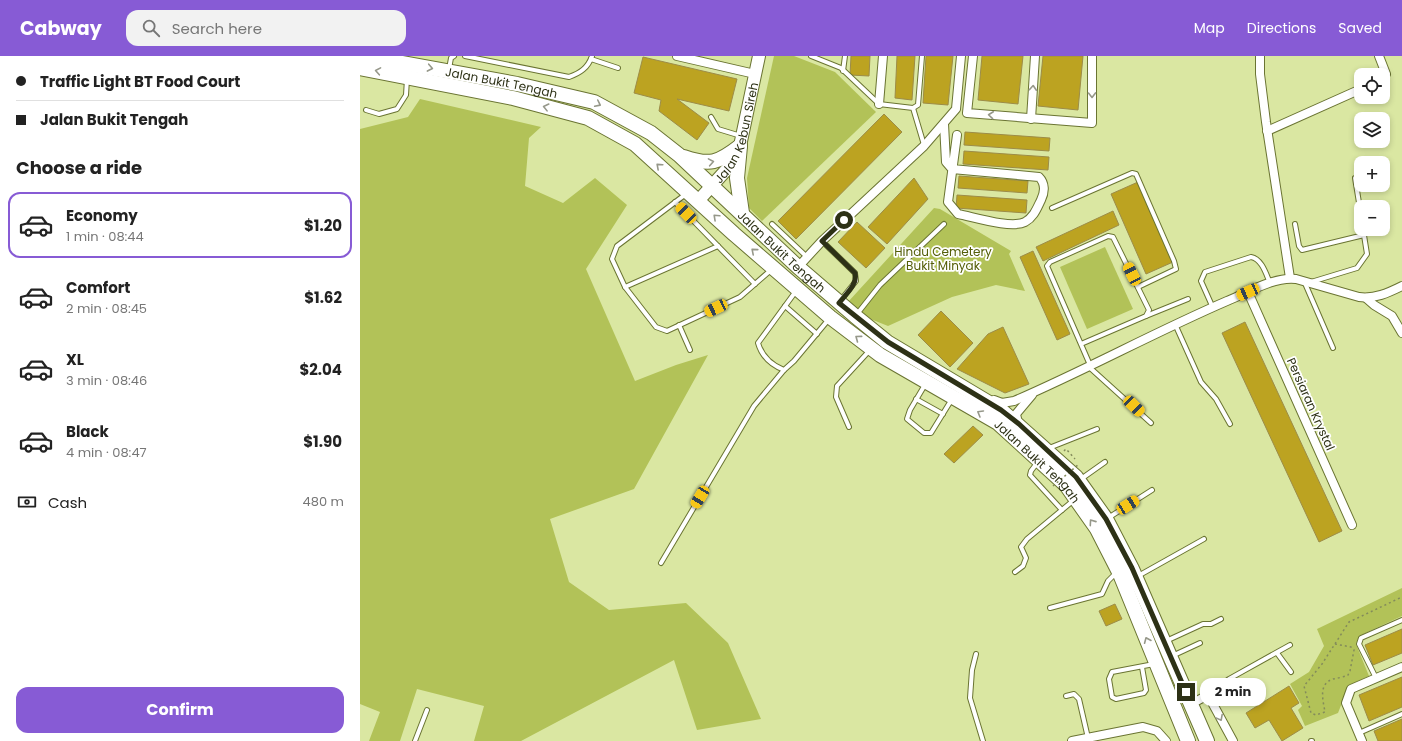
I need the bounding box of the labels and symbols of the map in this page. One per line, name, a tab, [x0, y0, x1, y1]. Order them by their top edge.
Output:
street label: Jalan Bukit Tengah	[444, 63, 559, 102]
one-way arrow	[427, 64, 433, 72]
one-way arrow	[374, 67, 381, 76]
street label: Jalan Kebun Sireh	[710, 81, 762, 187]
one-way arrow	[1029, 85, 1038, 91]
one-way arrow	[1088, 92, 1096, 98]
one-way arrow	[593, 100, 601, 107]
one-way arrow	[543, 103, 550, 112]
one-way arrow	[988, 111, 994, 120]
one-way arrow	[707, 158, 714, 166]
one-way arrow	[656, 163, 664, 170]
car	[673, 200, 699, 226]
street label: Jalan Bukit Tengah	[734, 206, 830, 296]
route start	[835, 211, 853, 229]
one-way arrow	[713, 215, 721, 222]
park label: Hindu Cemetery Bukit Minyak	[894, 243, 992, 274]
one-way arrow	[751, 249, 758, 256]
car	[1121, 261, 1143, 287]
car	[1235, 282, 1261, 302]
car	[703, 297, 729, 319]
one-way arrow	[855, 335, 862, 342]
street label: Persiaran Krystal	[1283, 355, 1339, 453]
car	[1121, 393, 1147, 419]
one-way arrow	[977, 410, 984, 418]
street label: Jalan Bukit Tengah	[991, 415, 1084, 506]
car	[689, 484, 711, 510]
car	[1115, 494, 1141, 516]
one-way arrow	[1089, 519, 1097, 526]
one-way arrow	[1144, 636, 1152, 643]
callout: 2 min	[1200, 678, 1266, 706]
route end	[1177, 683, 1195, 701]
one-way arrow	[1216, 714, 1223, 721]

